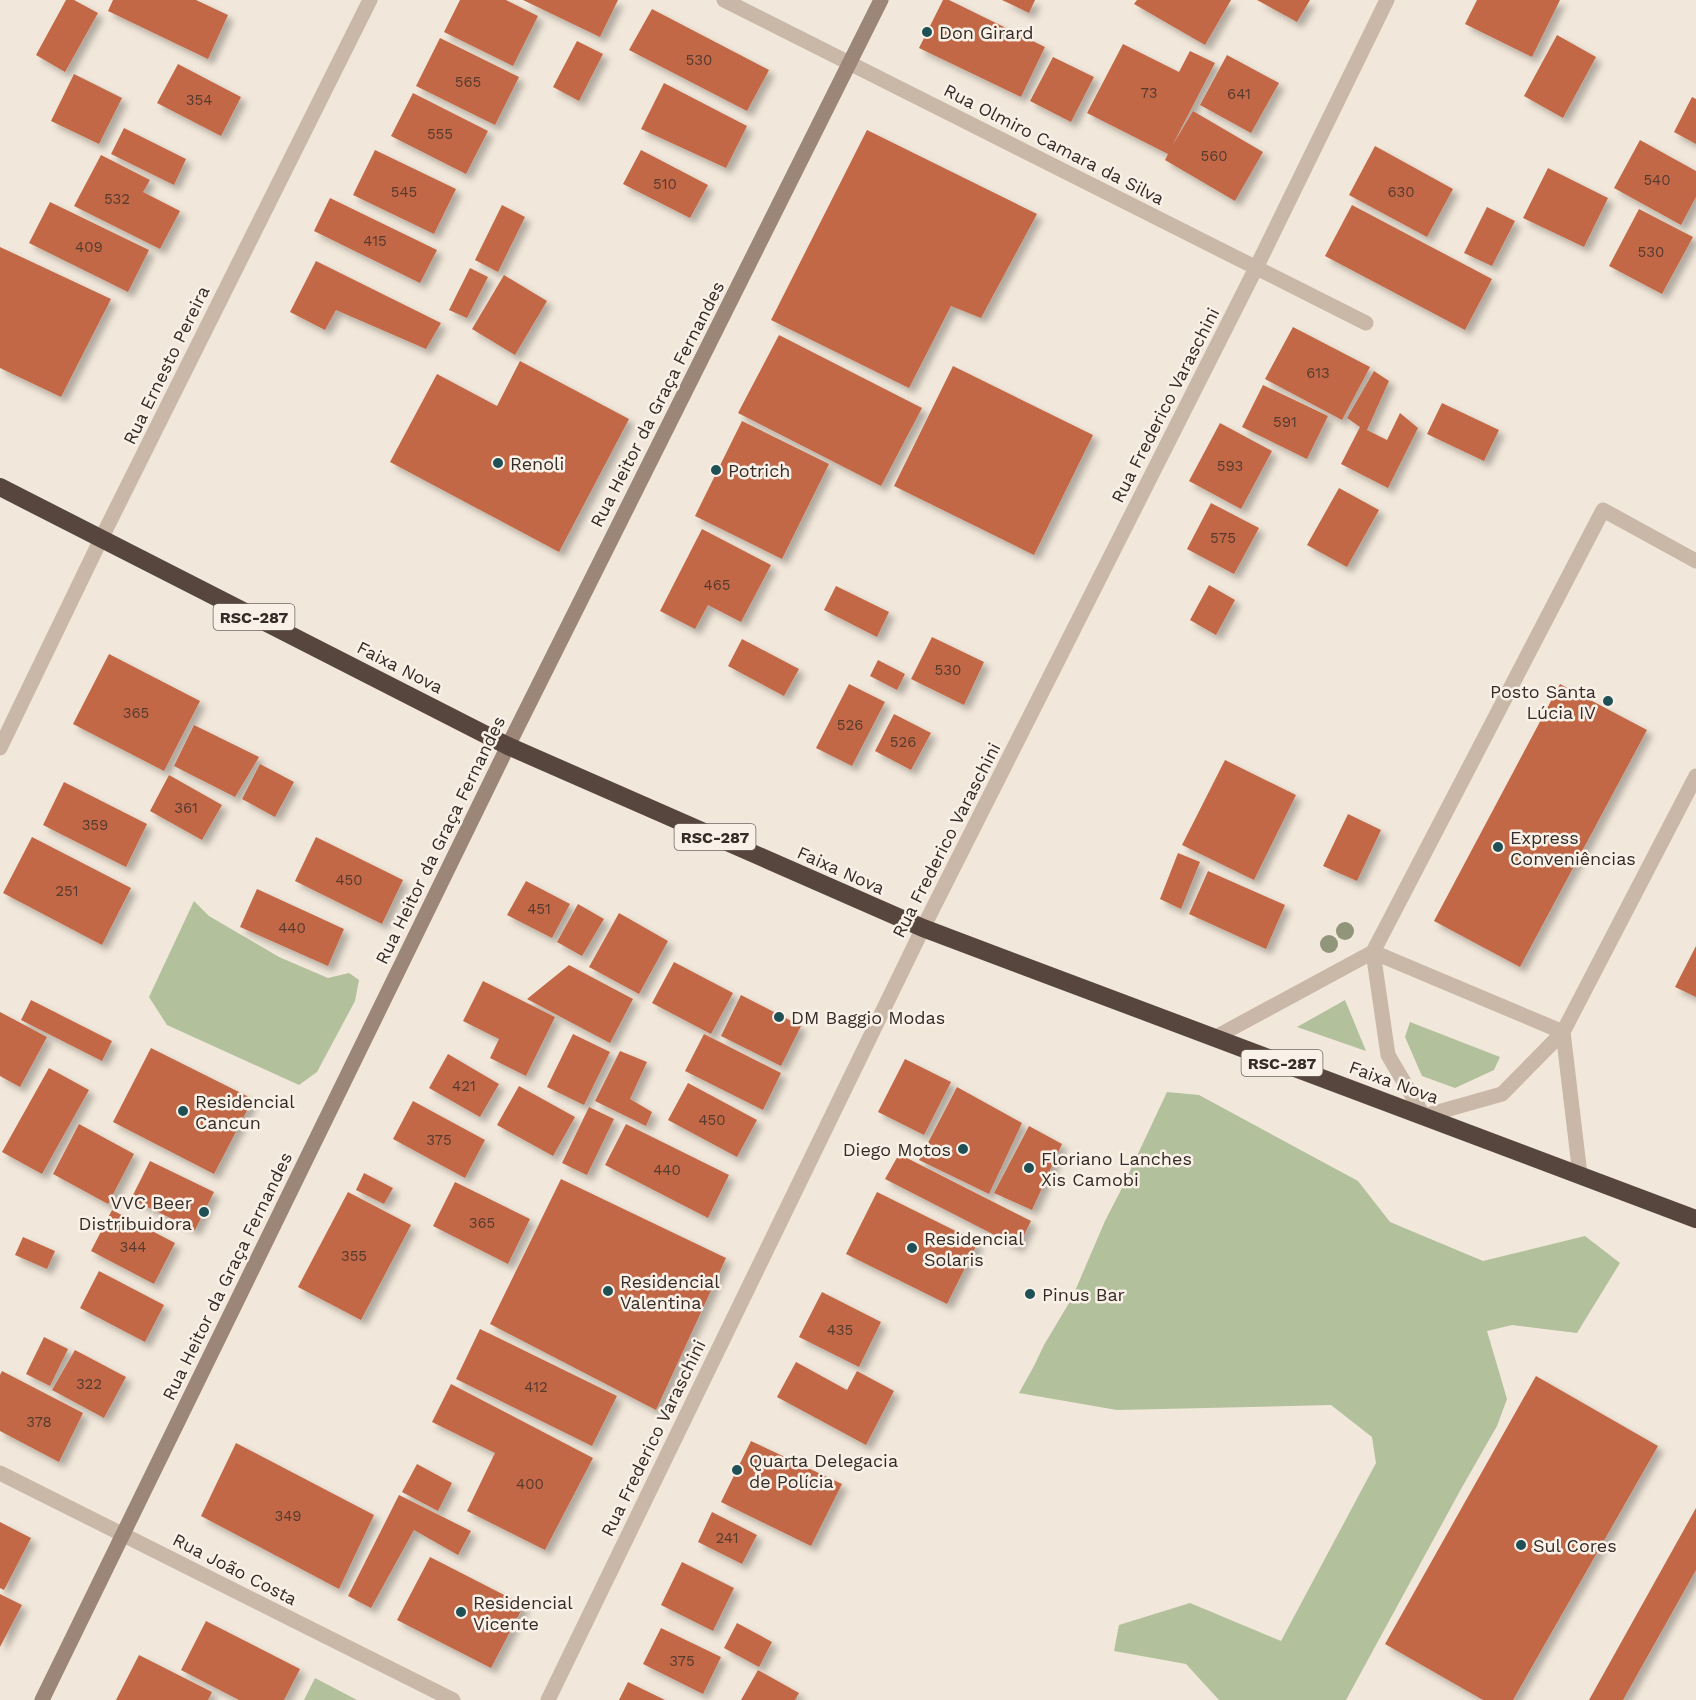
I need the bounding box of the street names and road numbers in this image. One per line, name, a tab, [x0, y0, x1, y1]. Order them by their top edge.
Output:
street label: Rua Olmiro Camara da Silva	[940, 79, 1168, 209]
street label: Rua Heitor da Graça Fernandes	[586, 277, 728, 531]
street label: Rua Ernesto Pereira	[118, 282, 214, 448]
street label: Rua Frederico Varaschini	[1107, 304, 1223, 506]
road number: RSC-287	[214, 604, 294, 630]
street label: Faixa Nova	[354, 636, 446, 698]
street label: Rua Heitor da Graça Fernandes	[371, 713, 509, 967]
street label: Rua Frederico Varaschini	[888, 739, 1004, 941]
road number: RSC-287	[674, 824, 756, 850]
street label: Faixa Nova	[794, 841, 888, 899]
road number: RSC-287	[1242, 1050, 1322, 1076]
street label: Faixa Nova	[1346, 1056, 1442, 1108]
street label: Rua Heitor da Graça Fernandes	[158, 1149, 296, 1403]
street label: Rua Frederico Varaschini	[596, 1336, 710, 1540]
street label: Rua João Costa	[169, 1529, 301, 1609]

